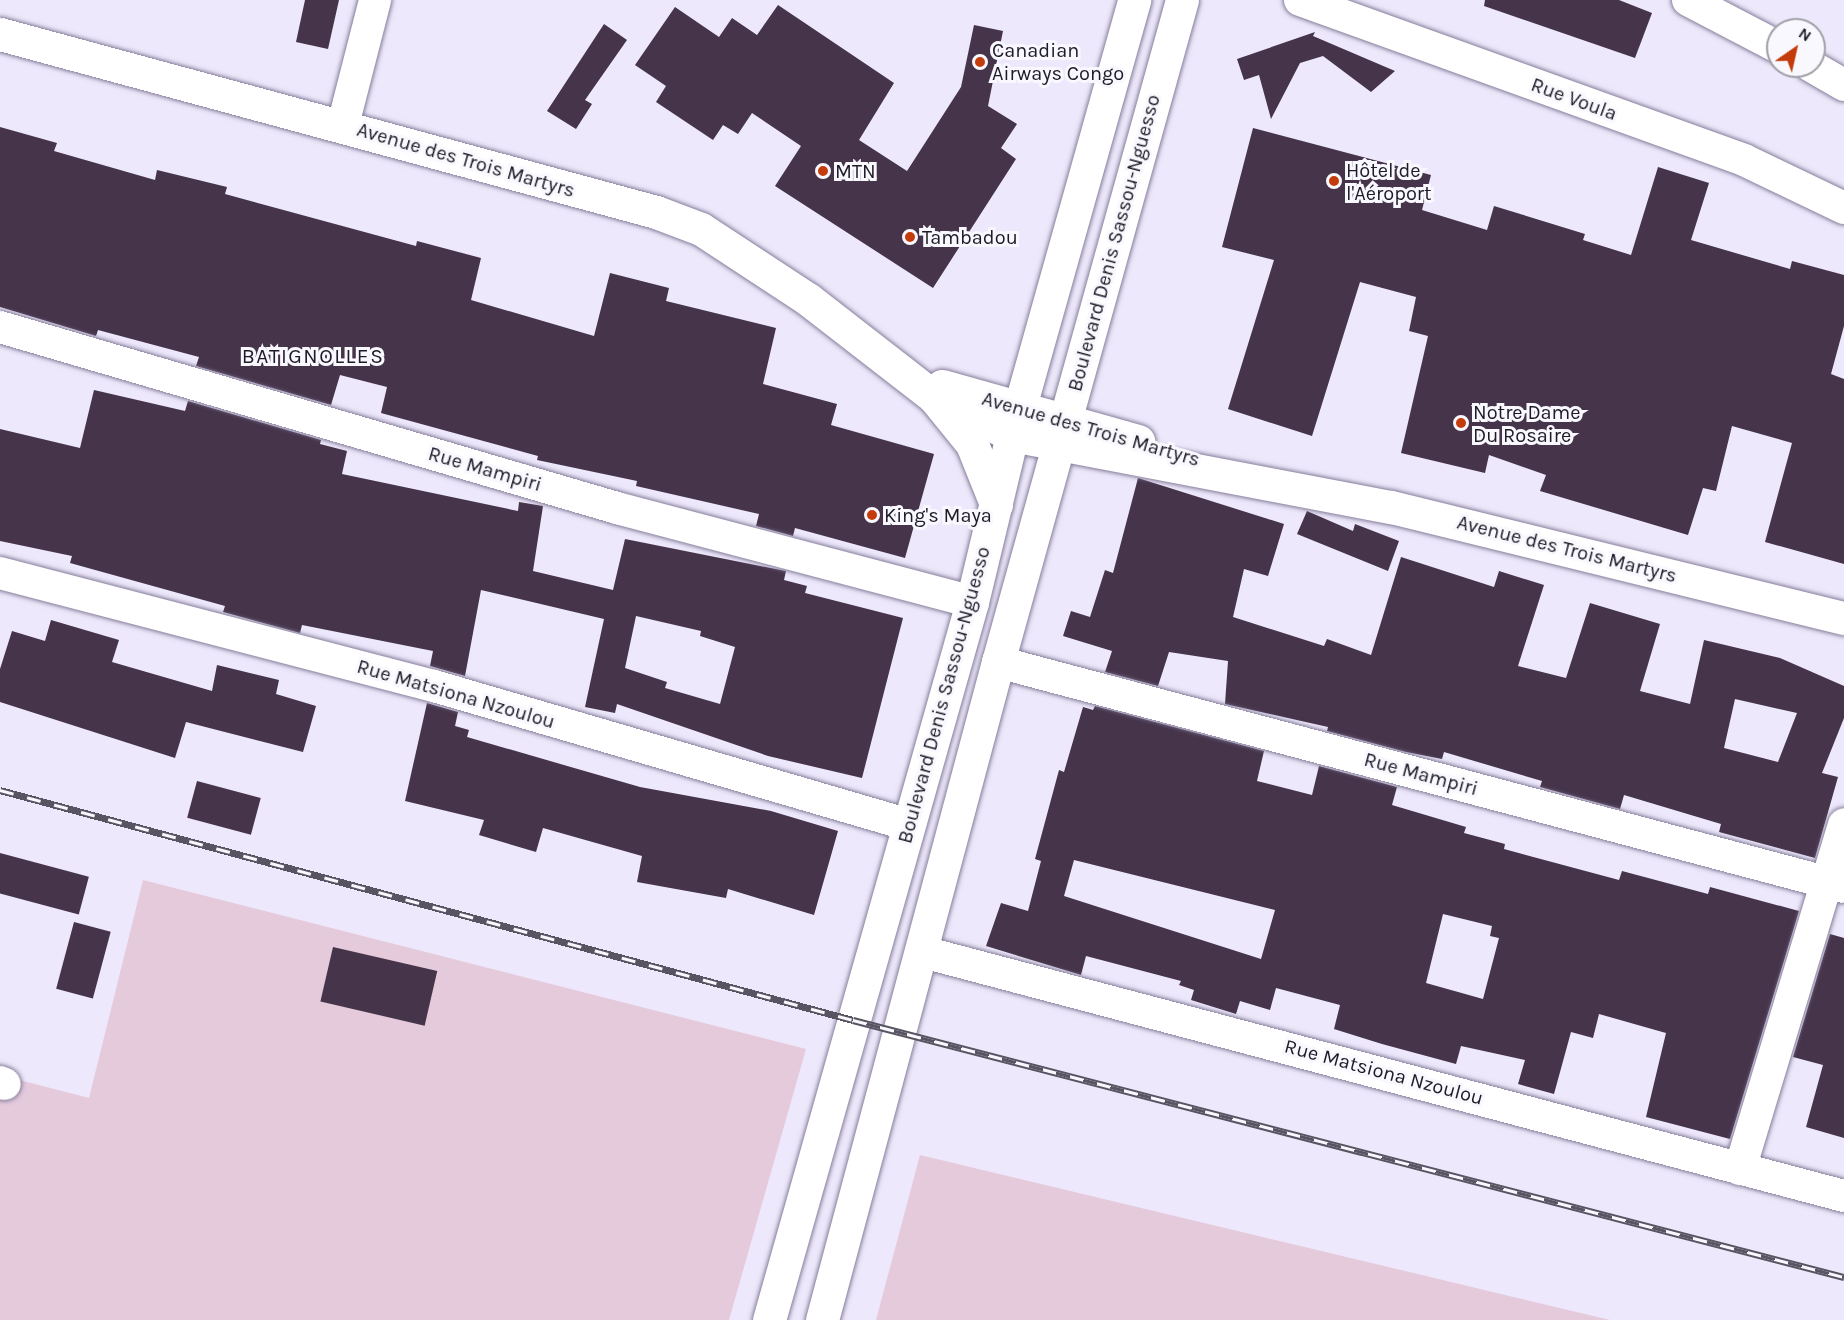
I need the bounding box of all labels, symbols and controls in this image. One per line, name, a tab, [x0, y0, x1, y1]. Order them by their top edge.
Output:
north arrow	[1766, 18, 1826, 78]
text: N	[1795, 23, 1815, 45]
place label: Canadian Airways Congo	[992, 39, 1124, 86]
marker: Canadian Airways Congo	[973, 55, 987, 69]
street label: Rue Voula	[1528, 72, 1620, 126]
street label: Boulevard Denis Sassou-Nguesso	[1063, 92, 1165, 394]
street label: Avenue des Trois Martyrs	[354, 117, 578, 203]
place label: Hôtel de l'Aéroport	[1346, 158, 1432, 205]
place label: MTN	[835, 159, 876, 183]
marker: MTN	[816, 164, 830, 178]
marker: Hôtel de l'Aéroport	[1327, 174, 1341, 188]
place label: Tambadou	[922, 225, 1018, 249]
marker: Tambadou	[903, 230, 917, 244]
district label: BATIGNOLLES	[242, 343, 384, 369]
street label: Avenue des Trois Martyrs	[979, 386, 1203, 472]
place label: Notre Dame Du Rosaire	[1473, 400, 1581, 447]
marker: Notre Dame Du Rosaire	[1454, 416, 1468, 430]
street label: Rue Mampiri	[426, 441, 544, 497]
place label: King's Maya	[884, 503, 992, 527]
marker: King's Maya	[865, 508, 879, 522]
street label: Avenue des Trois Martyrs	[1455, 510, 1679, 588]
street label: Boulevard Denis Sassou-Nguesso	[893, 544, 995, 846]
street label: Rue Matsiona Nzoulou	[354, 654, 558, 734]
street label: Rue Mampiri	[1361, 747, 1481, 801]
street label: Rue Matsiona Nzoulou	[1282, 1034, 1486, 1110]

